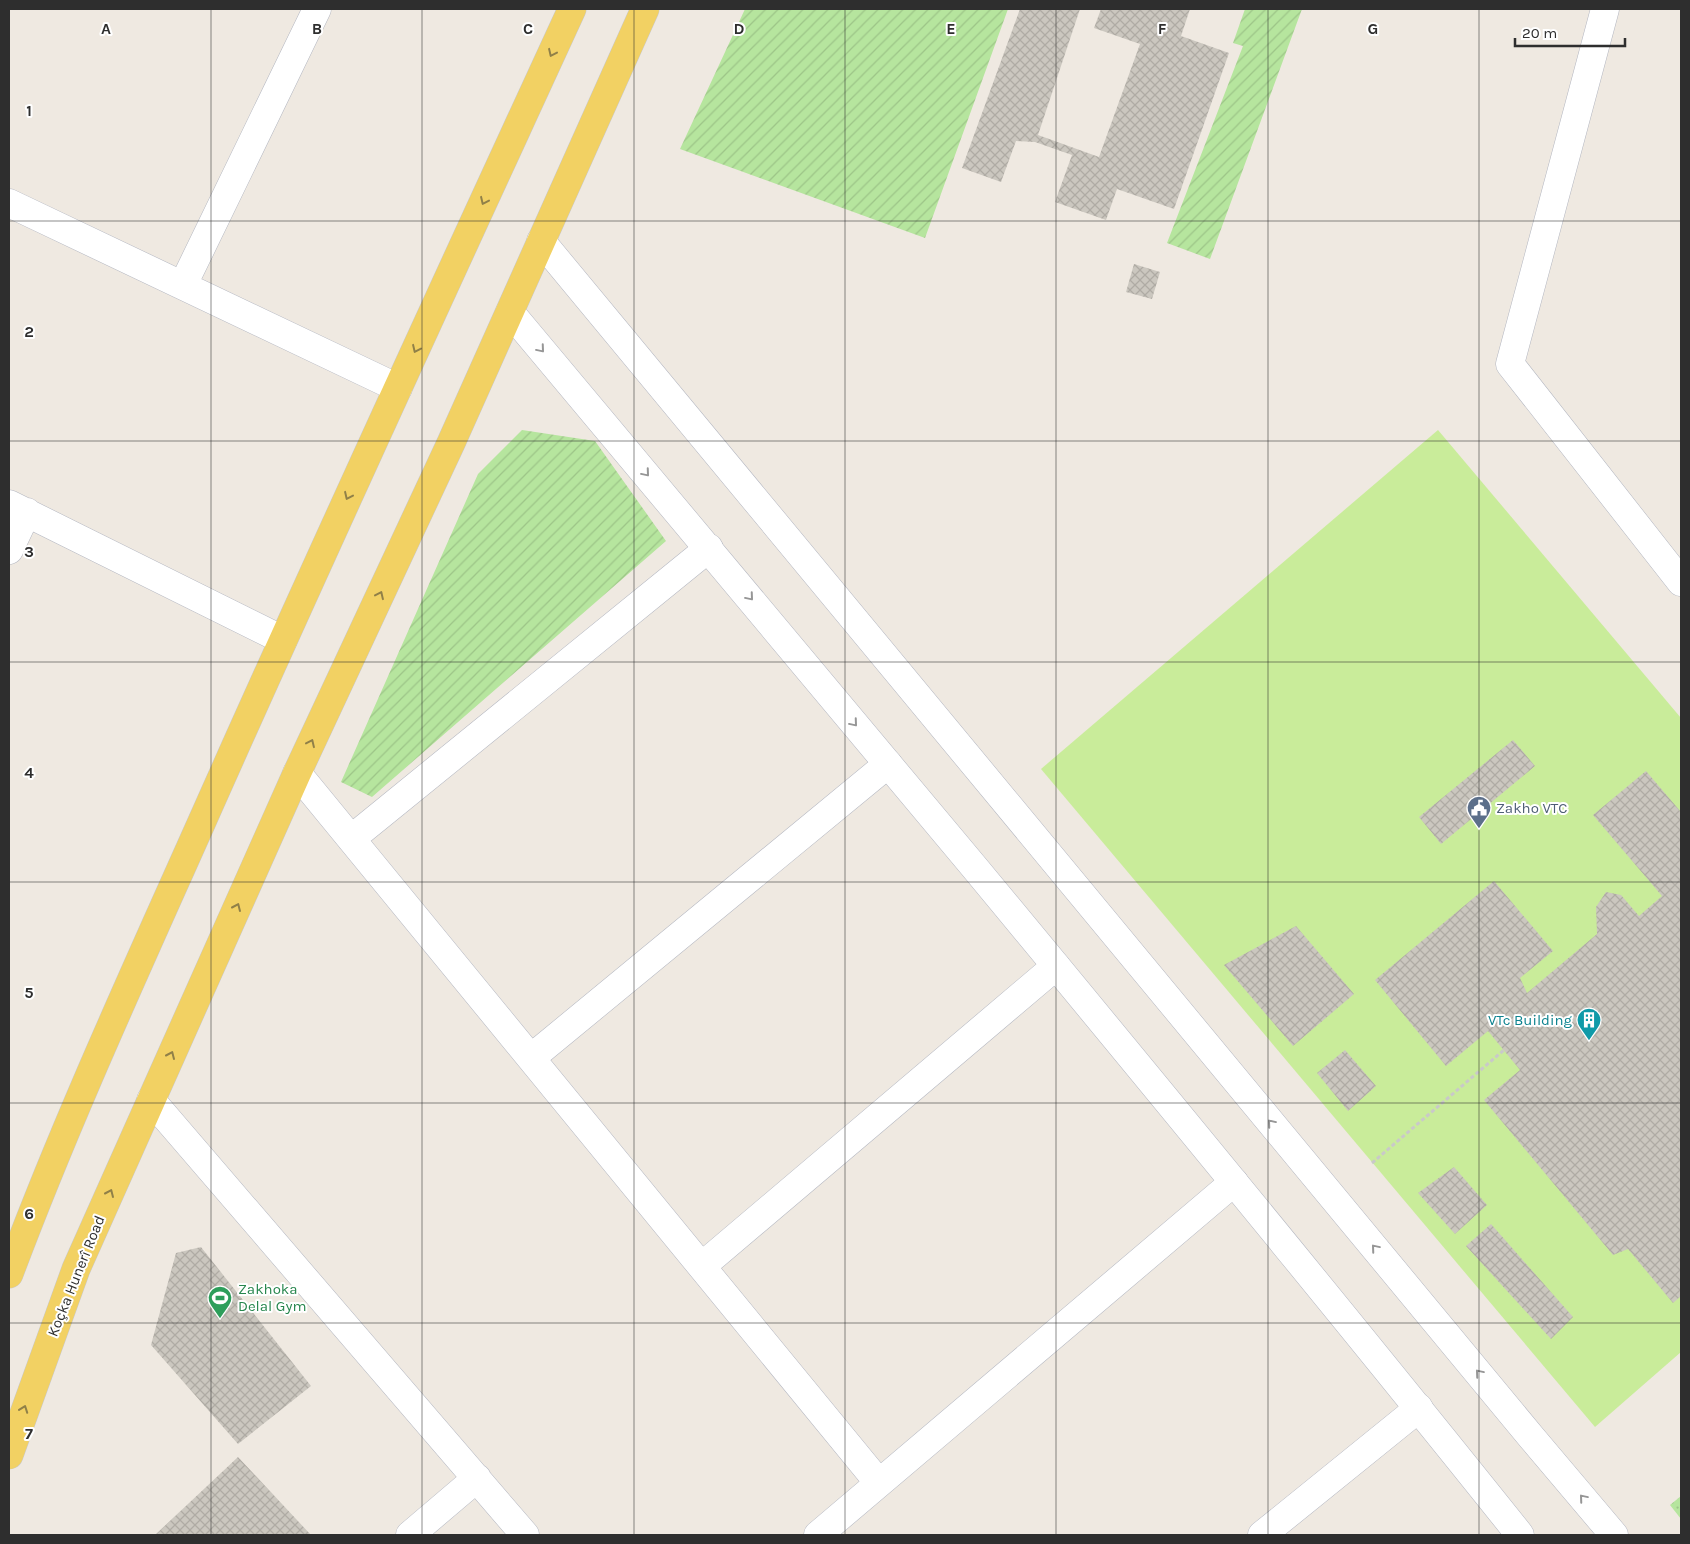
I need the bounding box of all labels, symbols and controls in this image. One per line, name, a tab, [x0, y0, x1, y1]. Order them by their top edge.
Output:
scale bar	[1515, 15, 1625, 47]
text: A	[101, 19, 111, 38]
text: B	[312, 19, 322, 38]
text: C	[523, 19, 533, 38]
text: D	[734, 19, 745, 38]
text: E	[946, 19, 956, 38]
text: F	[1158, 19, 1167, 38]
text: G	[1368, 19, 1378, 38]
text: 20 m	[1522, 24, 1557, 42]
one-way arrow	[547, 48, 558, 57]
text: 1	[26, 101, 32, 120]
one-way arrow	[480, 196, 490, 205]
text: 2	[24, 322, 34, 341]
one-way arrow	[536, 343, 545, 352]
one-way arrow	[412, 344, 423, 353]
one-way arrow	[640, 467, 649, 476]
one-way arrow	[344, 491, 355, 500]
text: 3	[24, 542, 34, 561]
one-way arrow	[373, 591, 384, 600]
one-way arrow	[745, 592, 754, 601]
one-way arrow	[848, 717, 857, 726]
one-way arrow	[305, 739, 316, 748]
text: 4	[24, 763, 34, 782]
public building icon: Zakho VTC	[1466, 795, 1492, 829]
place label: Zakho VTC	[1496, 799, 1568, 817]
one-way arrow	[231, 903, 242, 912]
text: 5	[24, 983, 34, 1002]
building icon: VTc Building	[1576, 1007, 1602, 1041]
place label: VTc Building	[1488, 1011, 1573, 1029]
one-way arrow	[165, 1051, 175, 1060]
one-way arrow	[1269, 1120, 1277, 1129]
one-way arrow	[103, 1189, 114, 1198]
text: 6	[24, 1204, 34, 1223]
street label: Koçka Hunerî Road	[43, 1213, 109, 1339]
one-way arrow	[1372, 1245, 1380, 1254]
place label: Zakhoka Delal Gym	[238, 1280, 307, 1315]
sports icon: Zakhoka Delal Gym	[207, 1285, 233, 1319]
one-way arrow	[1475, 1370, 1484, 1379]
one-way arrow	[18, 1405, 28, 1414]
text: 7	[25, 1424, 33, 1443]
one-way arrow	[1580, 1495, 1588, 1504]

